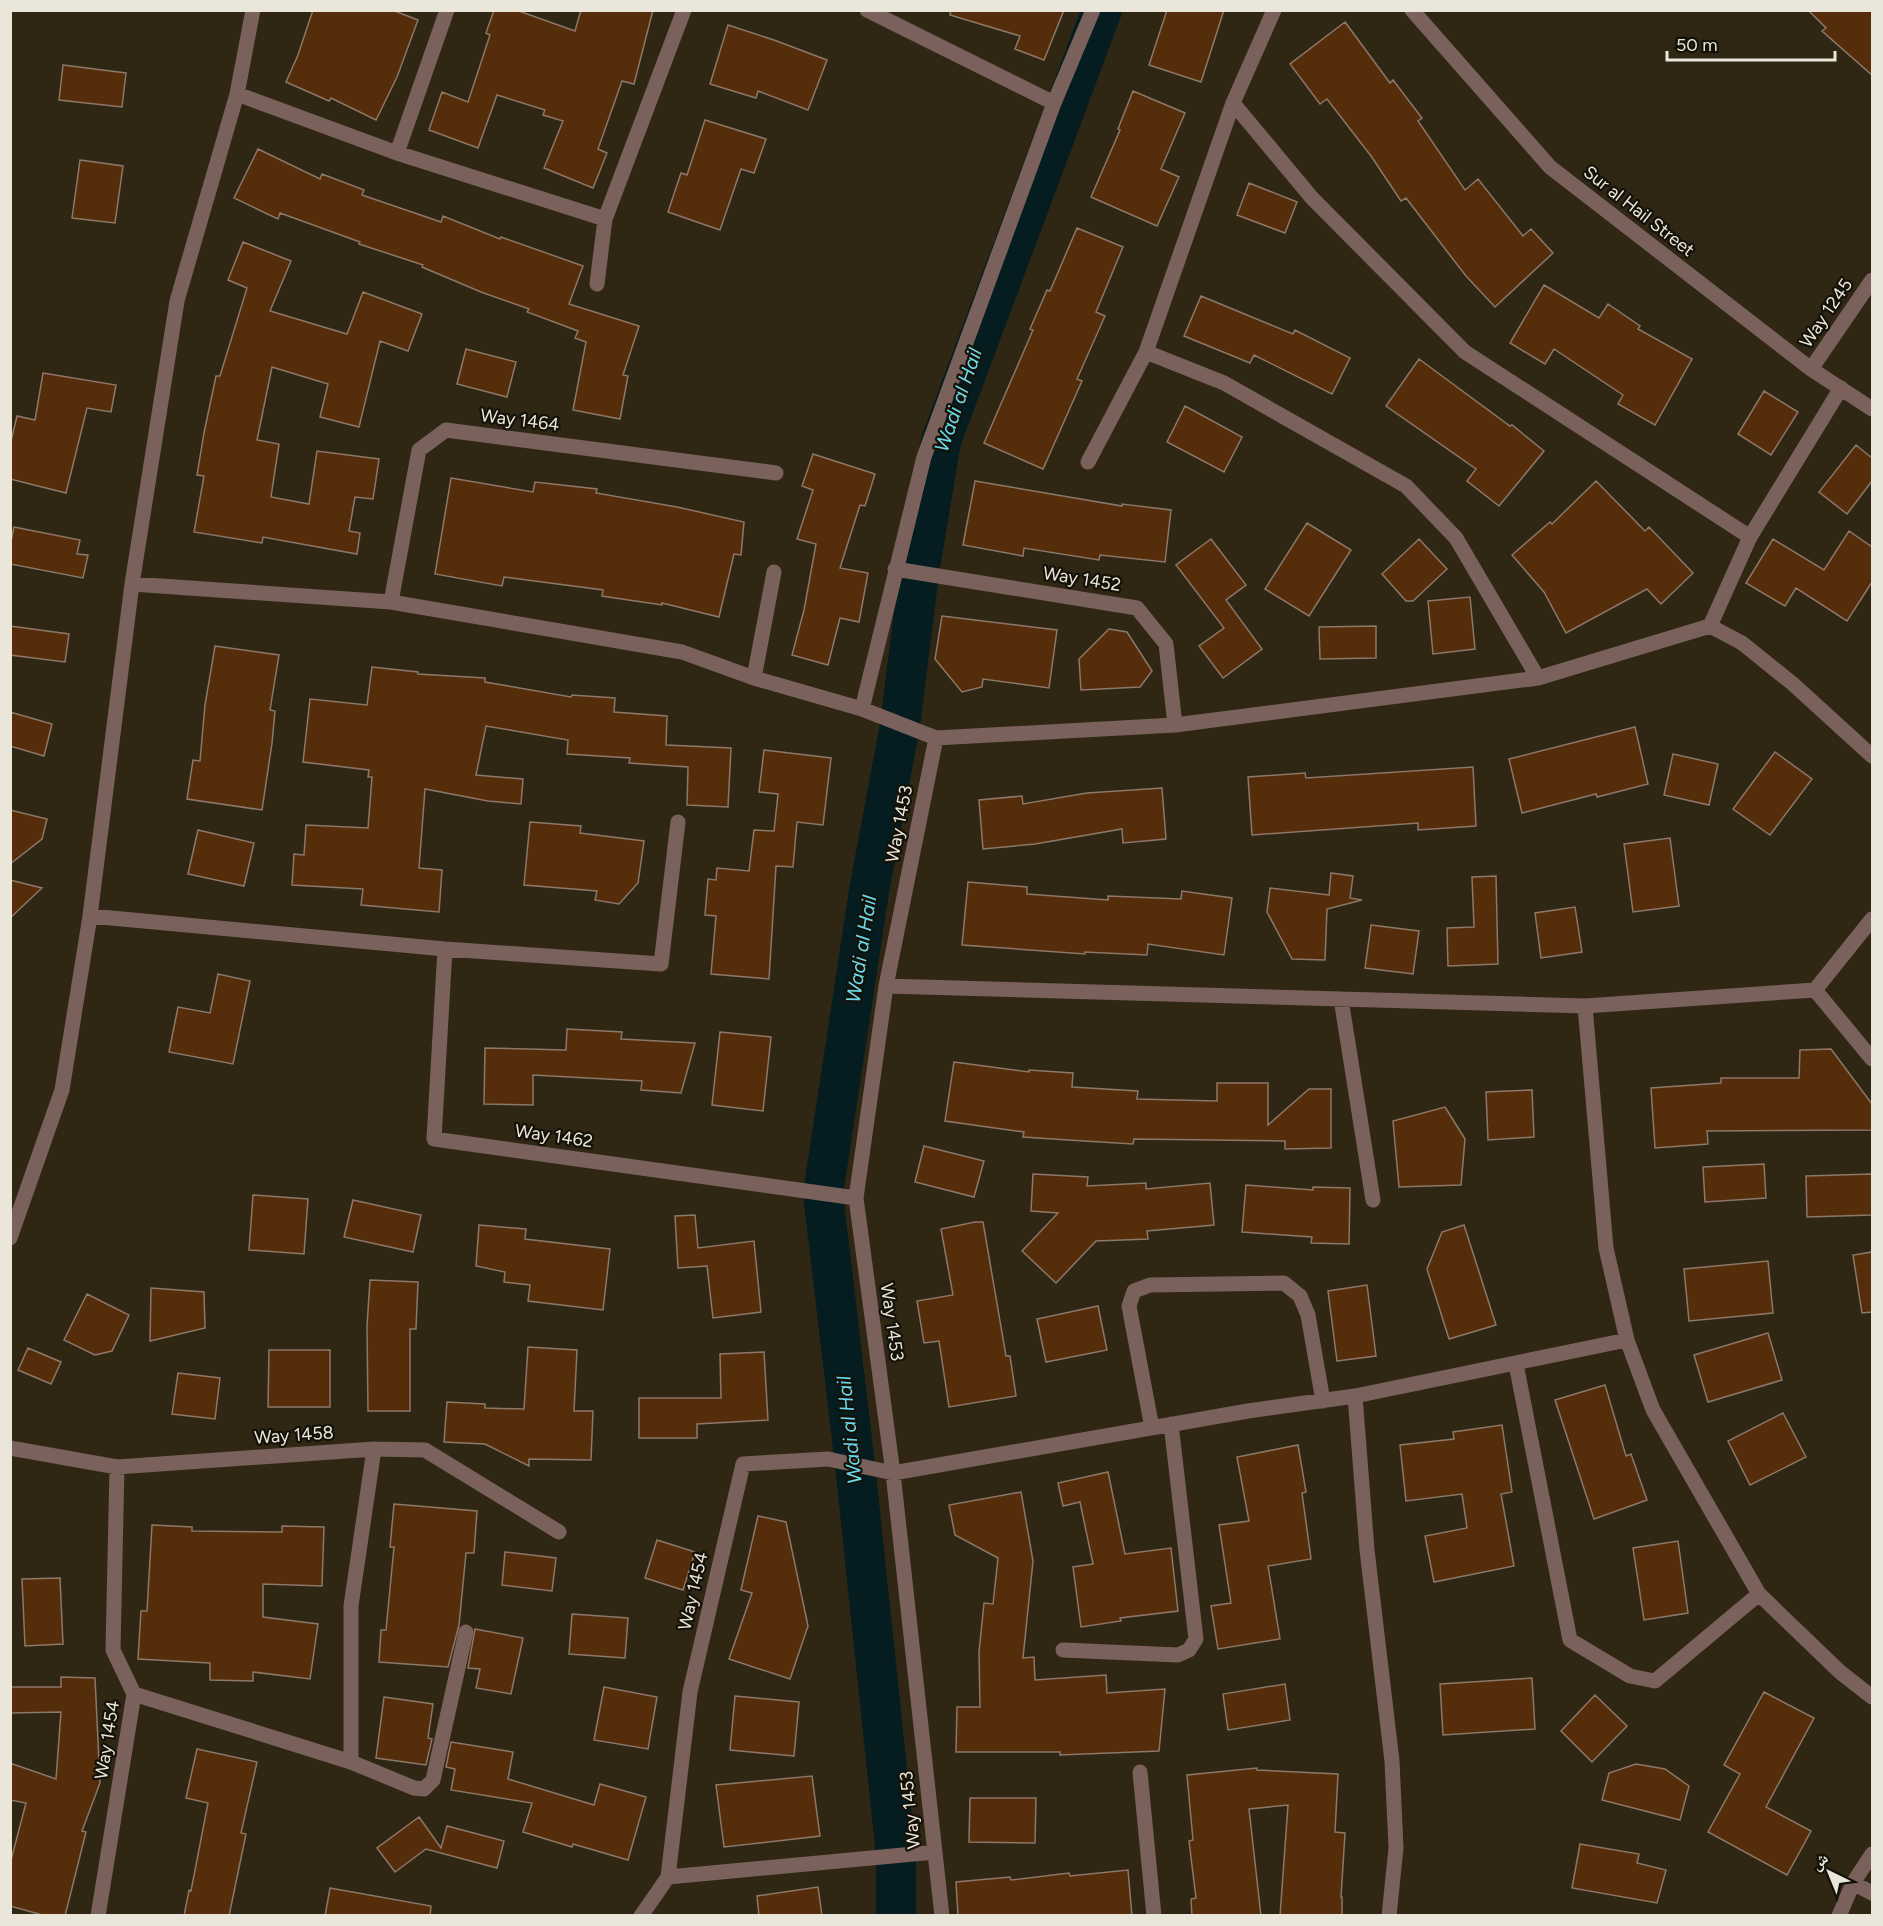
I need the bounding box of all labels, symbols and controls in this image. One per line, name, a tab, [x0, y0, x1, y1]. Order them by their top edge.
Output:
scale bar	[1667, 24, 1835, 62]
text: 50 m	[1676, 34, 1718, 56]
street label: Sur al Hail Street	[1579, 161, 1699, 261]
street label: Way 1245	[1795, 274, 1857, 352]
water label: Wadi al Hail	[929, 344, 987, 455]
street label: Way 1464	[479, 404, 561, 436]
street label: Way 1452	[1041, 562, 1123, 596]
street label: Way 1453	[881, 783, 917, 865]
water label: Wadi al Hail	[841, 893, 881, 1004]
street label: Way 1462	[514, 1120, 594, 1152]
street label: Way 1453	[876, 1282, 908, 1362]
water label: Wadi al Hail	[831, 1374, 867, 1485]
street label: Way 1458	[254, 1421, 334, 1449]
street label: Way 1454	[673, 1550, 713, 1632]
street label: Way 1454	[90, 1699, 124, 1781]
street label: Way 1453	[895, 1770, 925, 1850]
north arrow	[1799, 1842, 1859, 1902]
text: ش	[1806, 1849, 1832, 1874]

